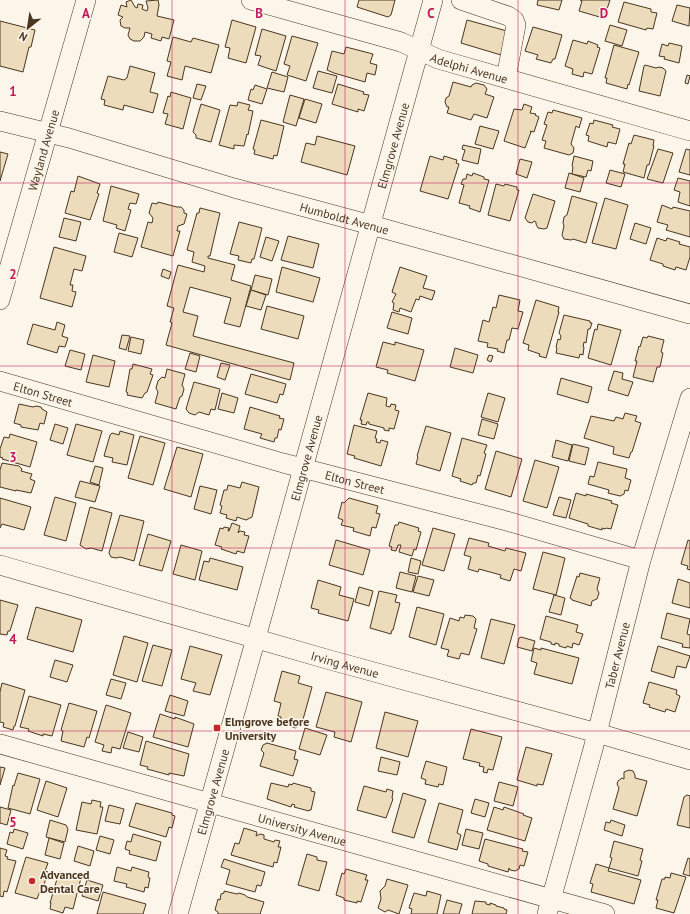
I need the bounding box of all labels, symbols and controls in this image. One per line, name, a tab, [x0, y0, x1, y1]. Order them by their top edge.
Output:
text: A	[82, 5, 90, 22]
text: B	[255, 5, 263, 22]
text: C	[427, 5, 435, 22]
text: D	[600, 5, 608, 22]
north arrow	[8, 8, 48, 48]
text: N	[16, 29, 30, 45]
street label: Adelphi Avenue	[428, 49, 510, 86]
text: 1	[9, 83, 17, 100]
street label: Elmgrove Avenue	[374, 101, 412, 190]
street label: Wayland Avenue	[24, 108, 62, 192]
street label: Humboldt Avenue	[298, 199, 391, 237]
text: 2	[9, 266, 17, 283]
street label: Elton Street	[12, 378, 75, 409]
street label: Elmgrove Avenue	[287, 413, 325, 502]
text: 3	[9, 449, 17, 466]
street label: Elton Street	[324, 467, 386, 497]
street label: Taber Avenue	[601, 620, 632, 690]
text: 4	[9, 631, 17, 648]
street label: Irving Avenue	[309, 647, 381, 681]
place label: Elmgrove before University	[225, 714, 309, 743]
marker: Elmgrove before University	[212, 723, 222, 733]
street label: Elmgrove Avenue	[193, 747, 232, 836]
street label: University Avenue	[256, 809, 348, 849]
text: 5	[9, 814, 17, 831]
place label: Advanced Dental Care	[40, 867, 100, 896]
marker: Advanced Dental Care	[27, 876, 37, 886]

